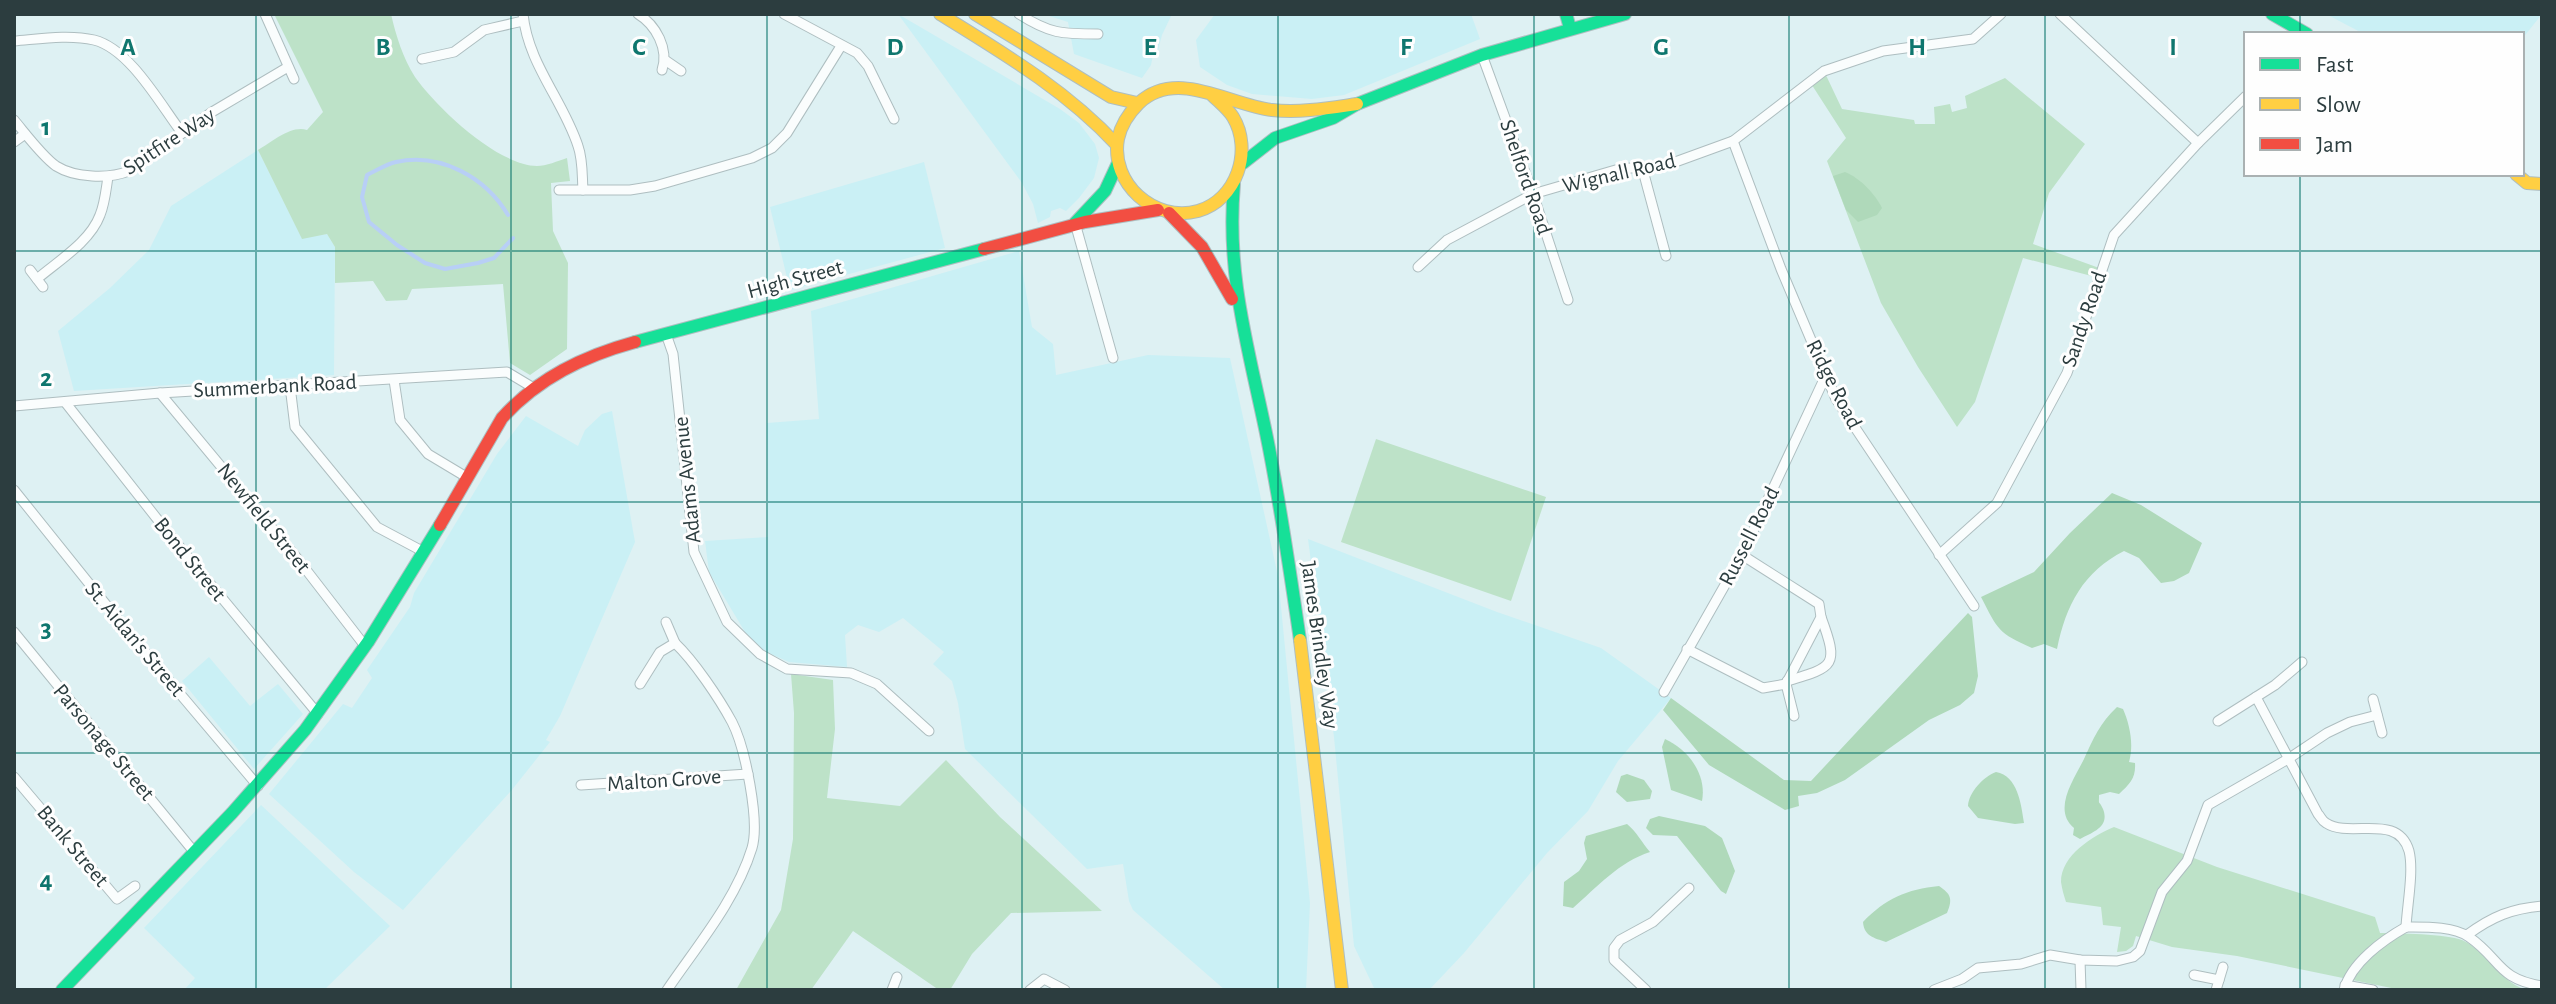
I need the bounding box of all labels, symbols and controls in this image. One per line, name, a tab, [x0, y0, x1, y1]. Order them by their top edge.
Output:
legend	[2244, 32, 2524, 176]
text: A	[120, 34, 136, 60]
text: B	[375, 34, 391, 60]
text: C	[632, 34, 646, 60]
text: D	[886, 34, 904, 60]
text: E	[1143, 34, 1157, 60]
text: F	[1400, 34, 1413, 60]
text: G	[1653, 34, 1669, 60]
text: H	[1908, 34, 1926, 60]
text: I	[2169, 34, 2177, 60]
text: Fast	[2316, 53, 2354, 77]
text: Slow	[2316, 93, 2361, 117]
street label: Spitfire Way	[119, 103, 219, 179]
text: 1	[41, 114, 51, 140]
street label: Shelford Road	[1496, 117, 1556, 237]
text: Jam	[2316, 133, 2353, 157]
street label: Wignall Road	[1560, 149, 1678, 197]
street label: High Street	[745, 256, 845, 302]
street label: Sandy Road	[2057, 268, 2111, 370]
street label: Ridge Road	[1802, 336, 1866, 432]
text: 2	[40, 365, 52, 391]
street label: Summerbank Road	[193, 371, 357, 401]
street label: Adams Avenue	[669, 416, 705, 544]
street label: Newfield Street	[213, 459, 315, 577]
street label: Russell Road	[1715, 483, 1783, 589]
street label: Bond Street	[150, 513, 230, 605]
street label: James Brindley Way	[1297, 560, 1343, 731]
street label: St. Aidan's Street	[81, 578, 189, 700]
text: 3	[40, 616, 52, 642]
street label: Parsonage Street	[49, 680, 159, 804]
street label: Malton Grove	[606, 765, 722, 795]
street label: Bank Street	[33, 801, 113, 891]
text: 4	[39, 867, 53, 893]

